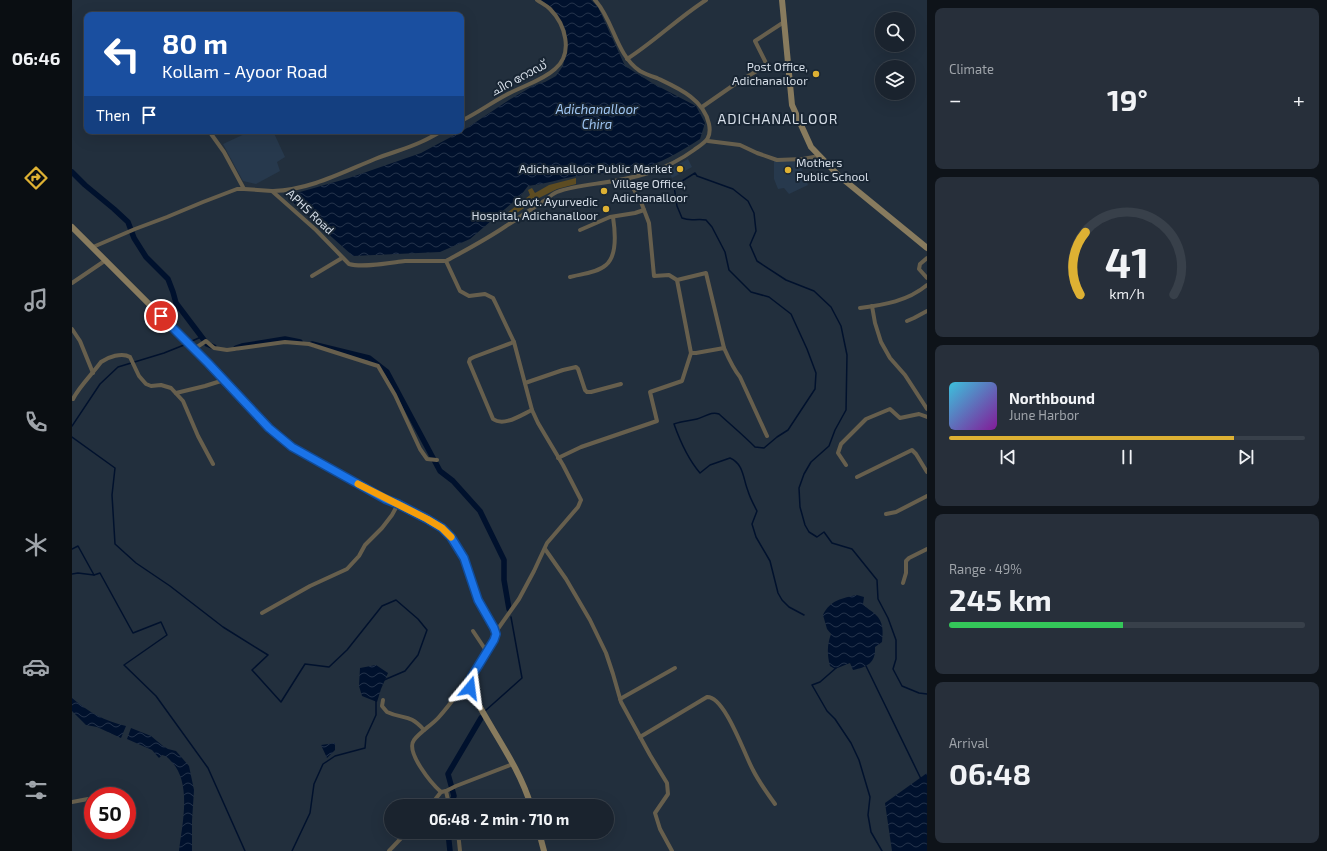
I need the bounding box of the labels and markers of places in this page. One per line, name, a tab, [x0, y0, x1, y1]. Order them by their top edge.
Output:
place label: Post Office, Adichanalloor	[732, 59, 808, 87]
marker: Post Office, Adichanalloor	[811, 69, 821, 79]
place label: Mothers Public School	[796, 155, 869, 183]
place label: Adichanalloor Public Market	[519, 161, 672, 175]
marker: Adichanalloor Public Market	[675, 164, 685, 174]
marker: Mothers Public School	[783, 165, 793, 175]
place label: Village Office, Adichanalloor	[612, 176, 688, 204]
marker: Village Office, Adichanalloor	[599, 186, 609, 196]
place label: Govt. Ayurvedic Hospital, Adichanalloor	[471, 194, 598, 222]
marker: Govt. Ayurvedic Hospital, Adichanalloor	[601, 204, 611, 214]
pin	[144, 299, 178, 333]

